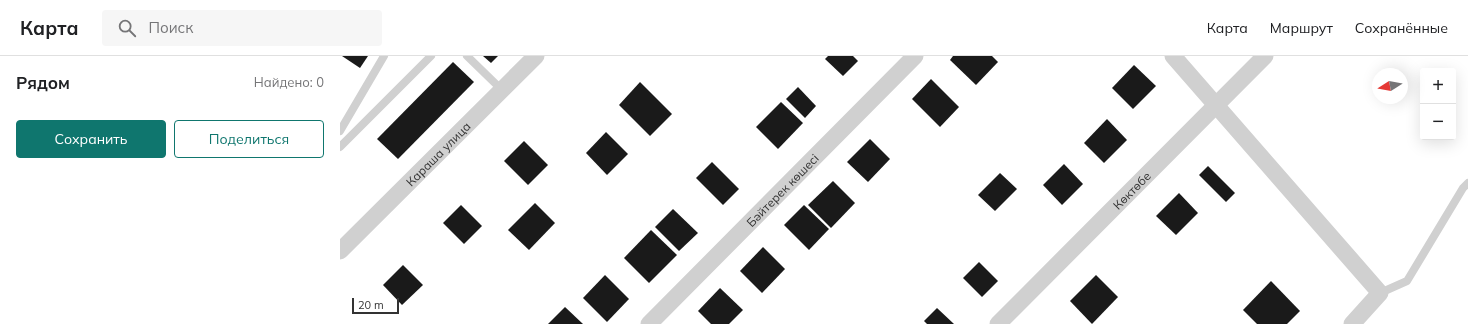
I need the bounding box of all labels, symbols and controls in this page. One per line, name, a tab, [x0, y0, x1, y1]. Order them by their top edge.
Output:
search box	[102, 10, 382, 46]
text: Карта	[20, 16, 78, 40]
icon: search	[116, 17, 138, 39]
text: Поиск	[148, 18, 193, 37]
text: Карта	[1207, 19, 1248, 37]
text: Маршрут	[1270, 19, 1333, 37]
text: Сохранённые	[1355, 19, 1448, 37]
north arrow	[1372, 68, 1408, 104]
map controls	[1420, 68, 1456, 140]
button: +	[1420, 68, 1456, 104]
text: Рядом	[16, 72, 70, 93]
text: Найдено: 0	[254, 74, 324, 90]
button: −	[1420, 104, 1456, 140]
street label: Караша улица	[402, 118, 473, 189]
button: Сохранить	[16, 120, 166, 158]
button: Поделиться	[174, 120, 324, 158]
street label: Бәйтерек көшесі	[743, 150, 821, 229]
street label: Көктөбе	[1109, 168, 1154, 212]
scale bar	[352, 296, 399, 315]
text: 20 m	[358, 298, 384, 312]

